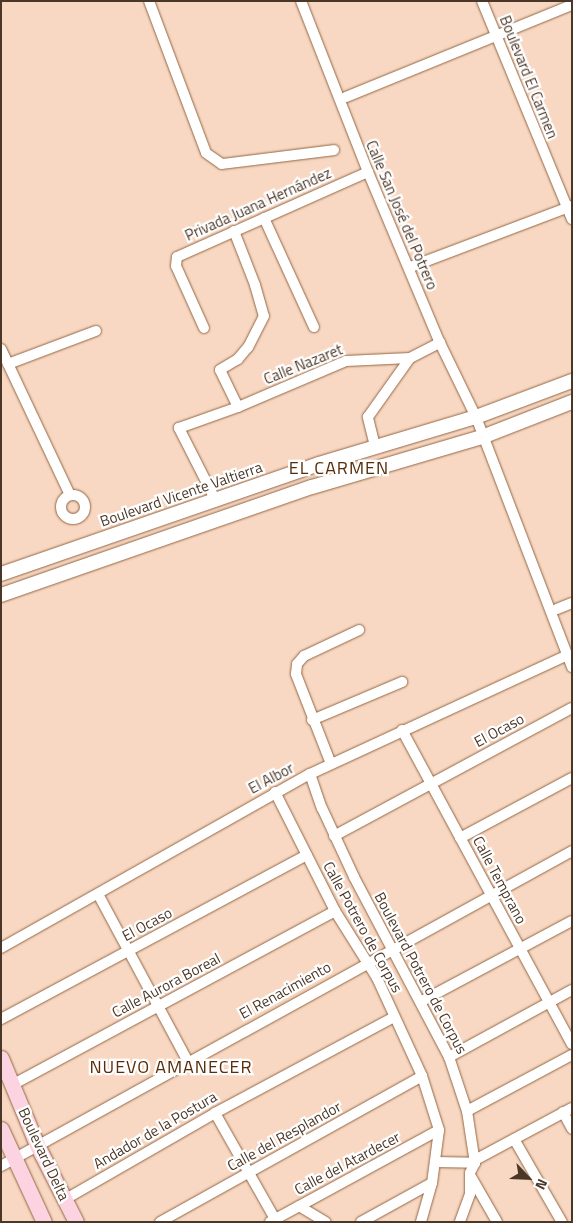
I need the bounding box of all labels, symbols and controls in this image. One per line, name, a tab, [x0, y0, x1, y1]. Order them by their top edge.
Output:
street label: Boulevard El Carmen	[496, 13, 562, 141]
street label: Calle San José del Potrero	[362, 138, 442, 292]
street label: Privada Juana Hernández	[182, 164, 334, 244]
street label: Calle Nazaret	[261, 340, 345, 388]
district label: EL CARMEN	[288, 457, 390, 479]
street label: Boulevard Vicente Valtierra	[98, 458, 264, 530]
street label: El Ocaso	[471, 709, 527, 751]
street label: El Albor	[245, 759, 297, 797]
street label: Calle Temprano	[469, 833, 531, 927]
street label: Calle Potrero de Corpus	[319, 858, 407, 996]
street label: Boulevard Potrero de Corpus	[371, 889, 471, 1057]
street label: El Ocaso	[119, 903, 175, 945]
street label: Calle Aurora Boreal	[109, 949, 223, 1021]
street label: El Renacimiento	[236, 957, 334, 1023]
district label: NUEVO AMANECER	[88, 1056, 254, 1078]
street label: Andador de la Postura	[90, 1087, 220, 1173]
street label: Calle del Resplandor	[224, 1097, 344, 1175]
street label: Boulevard Delta	[15, 1105, 73, 1203]
street label: Calle del Atardecer	[291, 1128, 403, 1198]
north arrow	[503, 1153, 553, 1203]
text: N	[530, 1176, 554, 1193]

